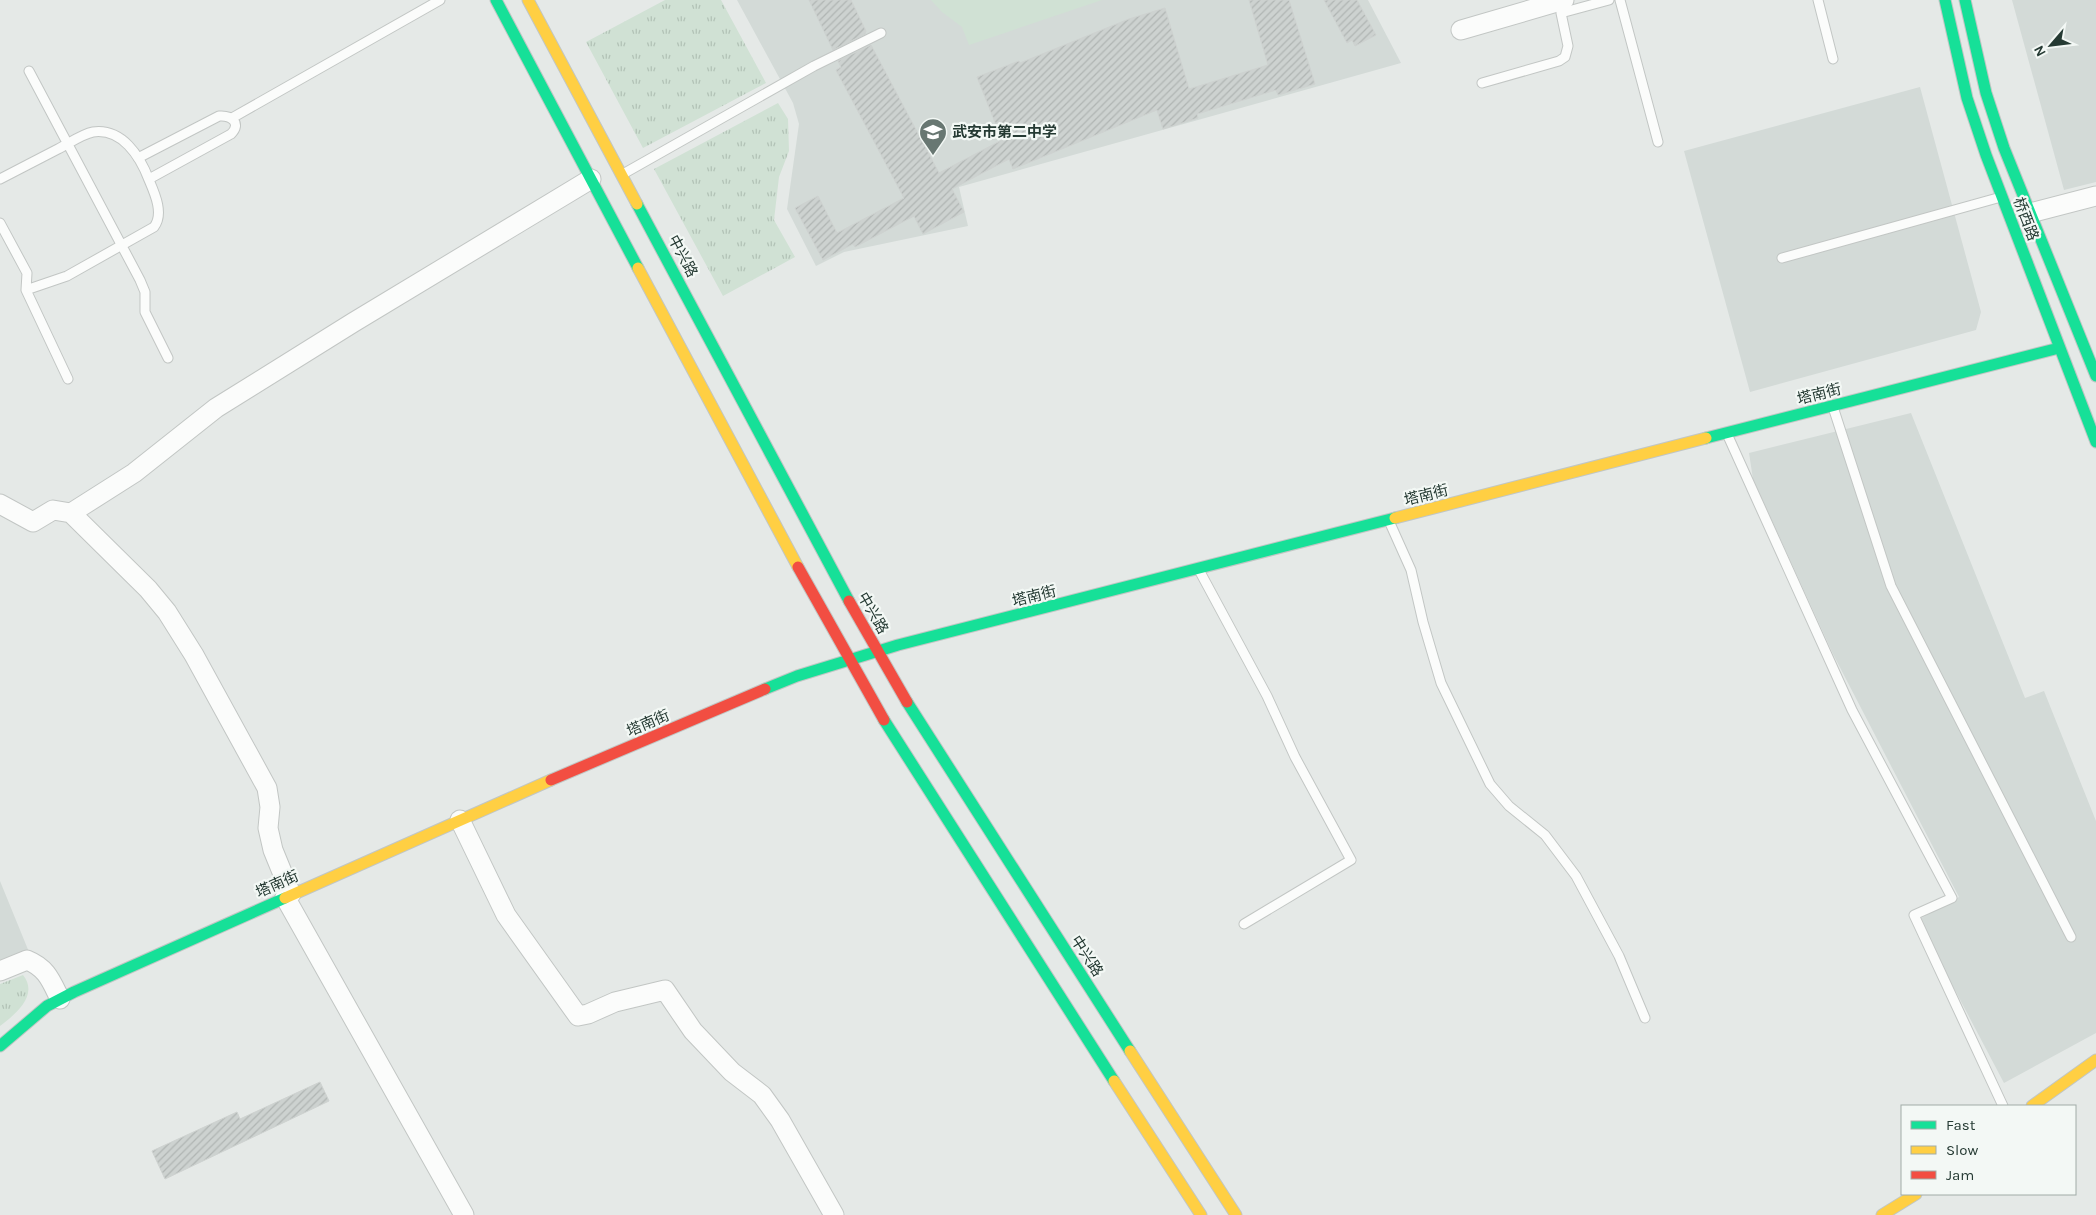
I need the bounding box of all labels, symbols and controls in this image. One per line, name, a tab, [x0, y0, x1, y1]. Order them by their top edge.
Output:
north arrow	[2026, 20, 2076, 70]
text: N	[2030, 42, 2050, 59]
school or university icon: 武安市第二中学	[918, 117, 948, 156]
place label: 武安市第二中学	[952, 123, 1057, 141]
street label: 桥西路	[2010, 195, 2042, 243]
street label: 中兴路	[664, 232, 702, 280]
street label: 塔南街	[1795, 380, 1843, 408]
street label: 塔南街	[1402, 481, 1450, 509]
street label: 塔南街	[1010, 582, 1058, 610]
street label: 中兴路	[854, 589, 892, 637]
street label: 塔南街	[624, 706, 672, 740]
street label: 塔南街	[253, 867, 301, 901]
street label: 中兴路	[1067, 932, 1107, 980]
legend	[1901, 1105, 2076, 1195]
text: Fast	[1946, 1116, 1976, 1134]
text: Slow	[1946, 1141, 1978, 1159]
text: Jam	[1946, 1166, 1974, 1184]

